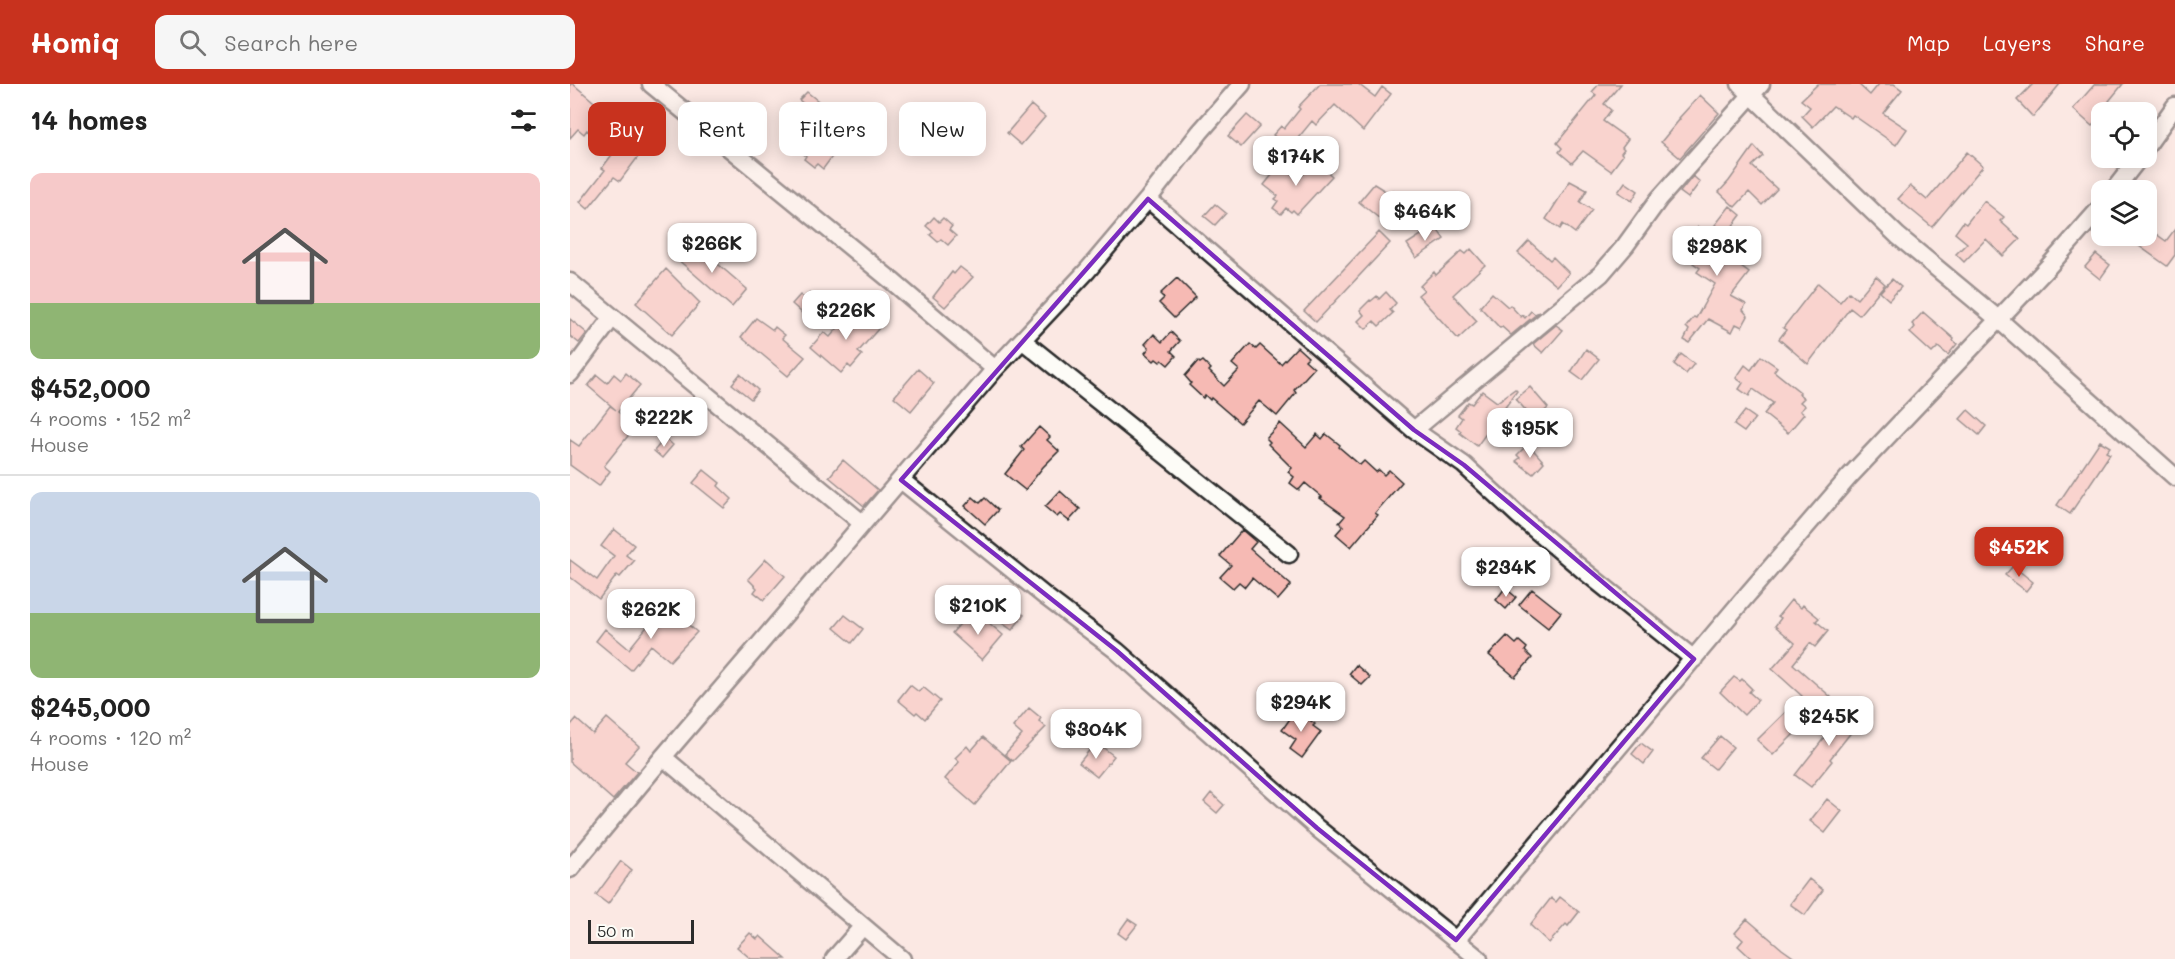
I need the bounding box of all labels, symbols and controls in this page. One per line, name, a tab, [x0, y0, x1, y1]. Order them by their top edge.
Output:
search box	[155, 15, 575, 69]
text: Homiq	[30, 24, 119, 60]
icon: search	[176, 26, 209, 59]
text: Search here	[224, 28, 358, 57]
text: Map	[1907, 29, 1950, 56]
text: Layers	[1983, 29, 2052, 56]
text: Share	[2085, 29, 2145, 56]
chip: Buy	[588, 102, 666, 156]
chip: Rent	[678, 102, 767, 156]
chip: Filters	[779, 102, 887, 156]
chip: New	[899, 102, 986, 156]
map controls	[2091, 102, 2157, 246]
button: locate	[2091, 102, 2157, 168]
text: 14 homes	[30, 103, 148, 137]
icon: filters	[507, 104, 540, 137]
pin: $174K	[1254, 136, 1338, 187]
text: $174K	[1267, 142, 1325, 168]
button: layers	[2091, 180, 2157, 246]
pin: $464K	[1383, 191, 1467, 242]
text: $464K	[1394, 197, 1456, 223]
icon: home	[231, 212, 339, 320]
pin: $266K	[670, 223, 754, 274]
pin: $298K	[1675, 226, 1759, 277]
text: $266K	[682, 229, 742, 255]
text: $298K	[1686, 232, 1748, 258]
pin: $226K	[804, 290, 888, 341]
text: $226K	[816, 296, 876, 322]
text: $452,000	[30, 371, 150, 405]
pin: $222K	[622, 397, 706, 448]
text: $222K	[634, 403, 694, 429]
text: 4 rooms · 152 m²	[30, 405, 191, 431]
pin: $195K	[1488, 408, 1572, 459]
text: $195K	[1501, 414, 1559, 440]
text: House	[30, 431, 89, 457]
pin: $452K	[1977, 527, 2061, 578]
icon: home	[231, 531, 339, 639]
text: $452K	[1988, 533, 2050, 559]
pin: $234K	[1464, 547, 1548, 598]
text: $234K	[1475, 553, 1537, 579]
pin: $210K	[936, 585, 1020, 636]
pin: $262K	[609, 589, 693, 640]
text: $210K	[949, 591, 1007, 617]
text: $262K	[621, 595, 681, 621]
pin: $294K	[1259, 682, 1343, 733]
text: $294K	[1270, 688, 1332, 714]
text: $245,000	[30, 690, 150, 724]
pin: $245K	[1787, 696, 1871, 747]
text: $245K	[1798, 702, 1860, 728]
pin: $304K	[1054, 709, 1138, 760]
text: $304K	[1064, 715, 1128, 741]
text: 4 rooms · 120 m²	[30, 724, 191, 750]
text: House	[30, 750, 89, 776]
scale bar	[588, 917, 694, 944]
text: 50 m	[597, 920, 634, 941]

